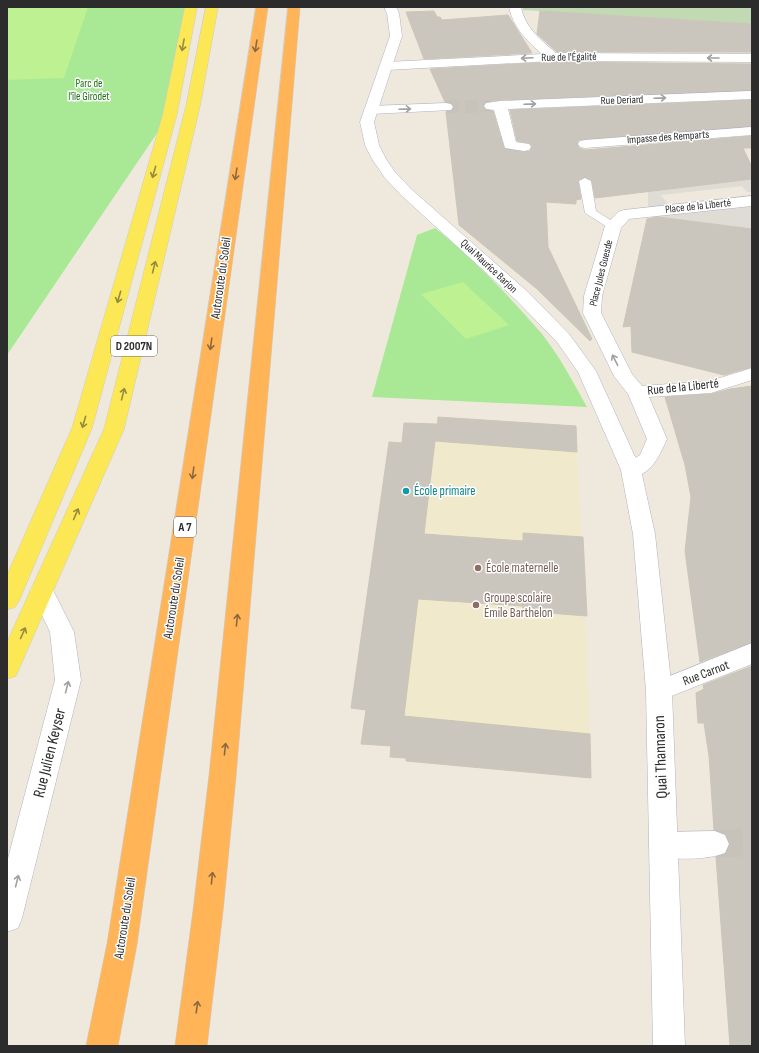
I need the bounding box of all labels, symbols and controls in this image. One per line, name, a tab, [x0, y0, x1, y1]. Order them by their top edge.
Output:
one-way arrow	[179, 38, 187, 51]
one-way arrow	[252, 39, 260, 52]
street label: Rue de l'Égalité	[541, 50, 597, 64]
one-way arrow	[707, 54, 720, 62]
one-way arrow	[521, 55, 534, 62]
park label: Parc de l'île Girodet	[68, 77, 110, 103]
street label: Rue Deriard	[600, 93, 644, 107]
one-way arrow	[653, 95, 666, 102]
one-way arrow	[523, 100, 536, 108]
one-way arrow	[398, 105, 411, 112]
street label: Impasse des Remparts	[626, 128, 710, 146]
one-way arrow	[150, 165, 157, 178]
one-way arrow	[232, 167, 240, 180]
street label: Place de la Liberté	[664, 196, 732, 216]
street label: Autoroute du Soleil	[207, 236, 235, 321]
street label: Quai Maurice Barjon	[458, 236, 520, 296]
street label: Place Jules Guesde	[586, 238, 616, 308]
one-way arrow	[150, 261, 158, 274]
one-way arrow	[115, 290, 122, 303]
road number: D 2007N	[111, 336, 157, 356]
one-way arrow	[207, 337, 215, 350]
one-way arrow	[611, 354, 618, 366]
street label: Rue de la Liberté	[646, 375, 720, 399]
one-way arrow	[119, 387, 127, 400]
one-way arrow	[80, 415, 87, 428]
one-way arrow	[189, 466, 197, 479]
place label: École primaire	[414, 483, 476, 499]
marker: École primaire	[401, 486, 411, 496]
one-way arrow	[73, 509, 80, 521]
road number: A 7	[174, 517, 196, 537]
street label: Autoroute du Soleil	[160, 556, 188, 641]
place label: École maternelle	[486, 560, 559, 576]
marker: École maternelle	[473, 563, 483, 573]
place label: Groupe scolaire Émile Barthelon	[484, 590, 553, 621]
marker: Groupe scolaire Émile Barthelon	[471, 600, 481, 610]
one-way arrow	[234, 614, 241, 627]
one-way arrow	[20, 627, 27, 639]
street label: Rue Carnot	[681, 657, 732, 689]
one-way arrow	[63, 681, 71, 694]
street label: Rue Julien Keyser	[30, 706, 70, 800]
street label: Quai Thannaron	[650, 715, 672, 799]
one-way arrow	[221, 743, 228, 756]
one-way arrow	[208, 872, 216, 885]
one-way arrow	[13, 874, 21, 887]
street label: Autoroute du Soleil	[111, 876, 139, 961]
one-way arrow	[193, 1001, 201, 1014]

